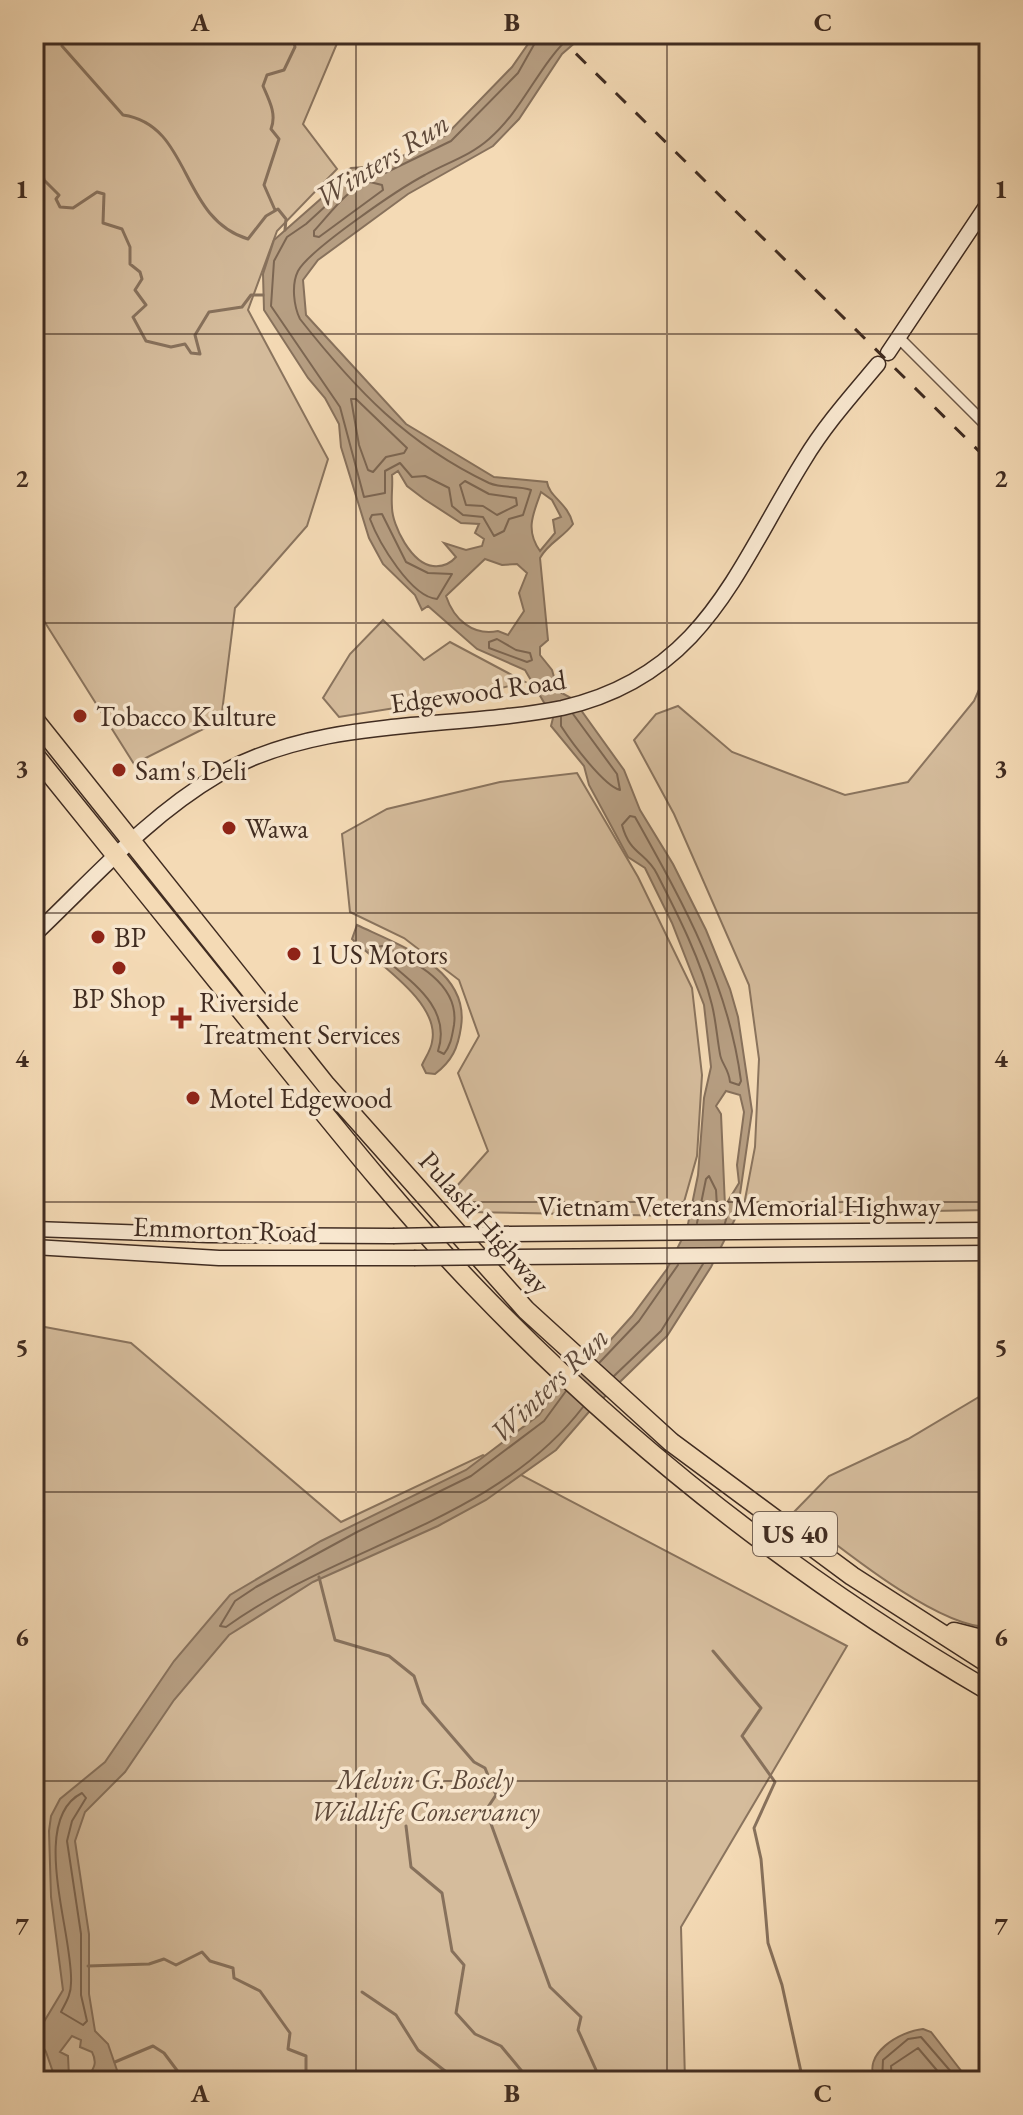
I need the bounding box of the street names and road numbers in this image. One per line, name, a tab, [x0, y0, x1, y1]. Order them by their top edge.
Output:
street label: Edgewood Road	[388, 661, 569, 721]
street label: Pulaski Highway	[411, 1143, 559, 1302]
street label: Vietnam Veterans Memorial Highway	[537, 1188, 941, 1224]
street label: Emmorton Road	[132, 1208, 319, 1250]
road number: US 40	[753, 1512, 837, 1556]

